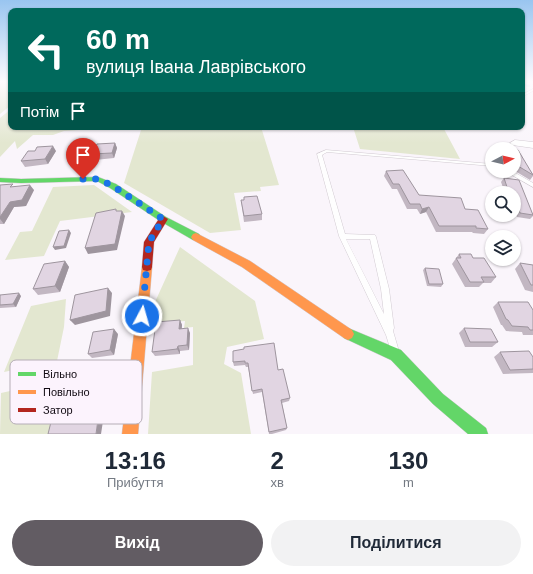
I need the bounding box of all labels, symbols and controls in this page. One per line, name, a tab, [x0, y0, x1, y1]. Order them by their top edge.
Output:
icon: left	[20, 24, 72, 76]
text: 60 m	[86, 24, 150, 55]
text: вулиця Івана Лаврівського	[86, 57, 306, 77]
icon: arrive	[67, 100, 89, 122]
text: Потім	[20, 103, 59, 120]
pin	[66, 138, 100, 179]
north arrow	[485, 142, 521, 178]
map controls	[485, 142, 521, 266]
icon: arrive	[72, 144, 94, 166]
button: search	[485, 186, 521, 222]
button: layers	[485, 230, 521, 266]
position arrow	[121, 295, 163, 337]
legend	[10, 360, 142, 424]
text: Вільно	[43, 368, 77, 380]
text: Повільно	[43, 386, 90, 398]
text: Затор	[43, 404, 73, 416]
text: 13:16	[105, 447, 166, 474]
text: 2	[270, 447, 284, 474]
text: 130	[388, 447, 428, 474]
text: Прибуття	[107, 475, 163, 490]
text: хв	[270, 475, 284, 490]
text: m	[403, 475, 414, 490]
button: Вихід	[12, 520, 263, 566]
button: Поділитися	[271, 520, 521, 566]

